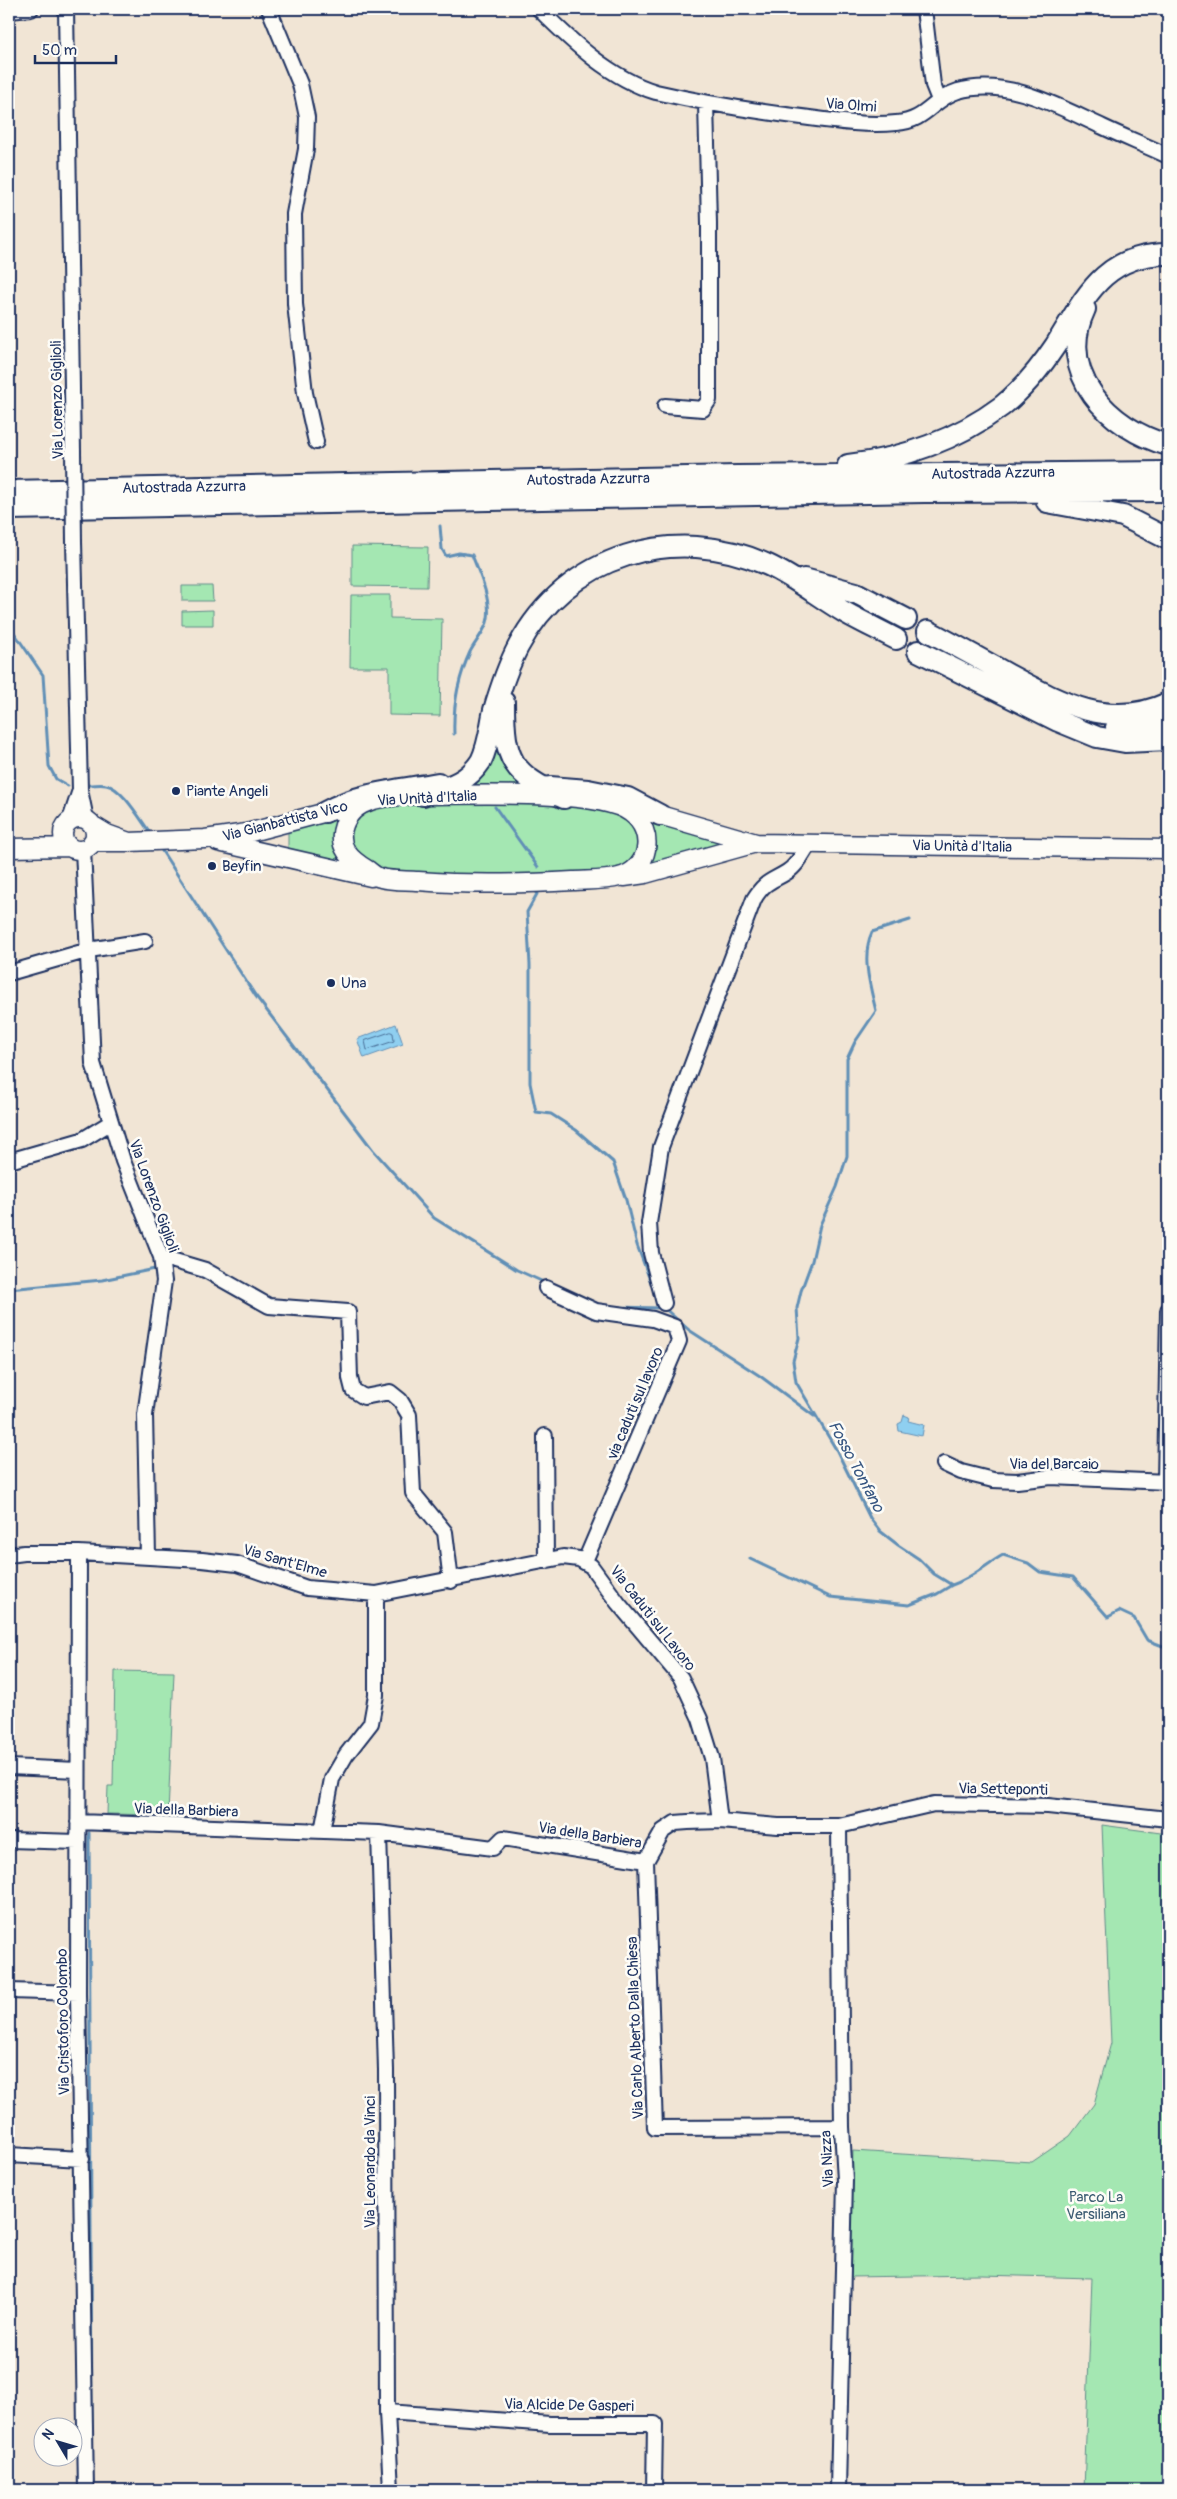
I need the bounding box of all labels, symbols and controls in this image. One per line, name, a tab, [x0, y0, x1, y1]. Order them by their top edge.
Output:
scale bar	[35, 32, 116, 64]
text: 50 m	[42, 41, 77, 60]
street label: Via Olmi	[825, 94, 877, 117]
street label: Via Lorenzo Giglioli	[47, 340, 68, 460]
street label: Autostrada Azzurra	[931, 463, 1055, 484]
street label: Autostrada Azzurra	[526, 469, 650, 490]
street label: Autostrada Azzurra	[122, 477, 246, 498]
place label: Piante Angeli	[186, 782, 268, 801]
marker: Piante Angeli	[170, 785, 182, 797]
street label: Via Unità d'Italia	[377, 786, 477, 811]
street label: Via Gianbattista Vico	[220, 797, 350, 846]
street label: Via Unità d'Italia	[912, 836, 1012, 857]
place label: Beyfin	[222, 857, 262, 876]
marker: Beyfin	[206, 860, 218, 872]
place label: Una	[341, 974, 366, 993]
marker: Una	[325, 977, 337, 989]
street label: Via Lorenzo Giglioli	[124, 1137, 183, 1256]
street label: via caduti sul lavoro	[603, 1344, 668, 1463]
water label: Fosso Tonfano	[824, 1418, 889, 1517]
street label: Via del Barcaio	[1009, 1455, 1099, 1474]
street label: Via Sant'Elme	[241, 1540, 330, 1583]
street label: Via Caduti sul Lavoro	[605, 1562, 700, 1675]
street label: Via Setteponti	[958, 1779, 1048, 1800]
street label: Via della Barbiera	[133, 1799, 239, 1822]
street label: Via della Barbiera	[537, 1818, 643, 1853]
street label: Via Carlo Alberto Dalla Chiesa	[623, 1936, 648, 2120]
street label: Via Cristoforo Colombo	[53, 1948, 74, 2096]
street label: Via Leonardo da Vinci	[361, 2095, 380, 2228]
street label: Via Nizza	[817, 2130, 838, 2188]
park label: Parco La Versiliana	[1066, 2188, 1126, 2224]
street label: Via Alcide De Gasperi	[504, 2395, 634, 2416]
north arrow	[32, 2416, 82, 2466]
text: N	[39, 2425, 58, 2443]

